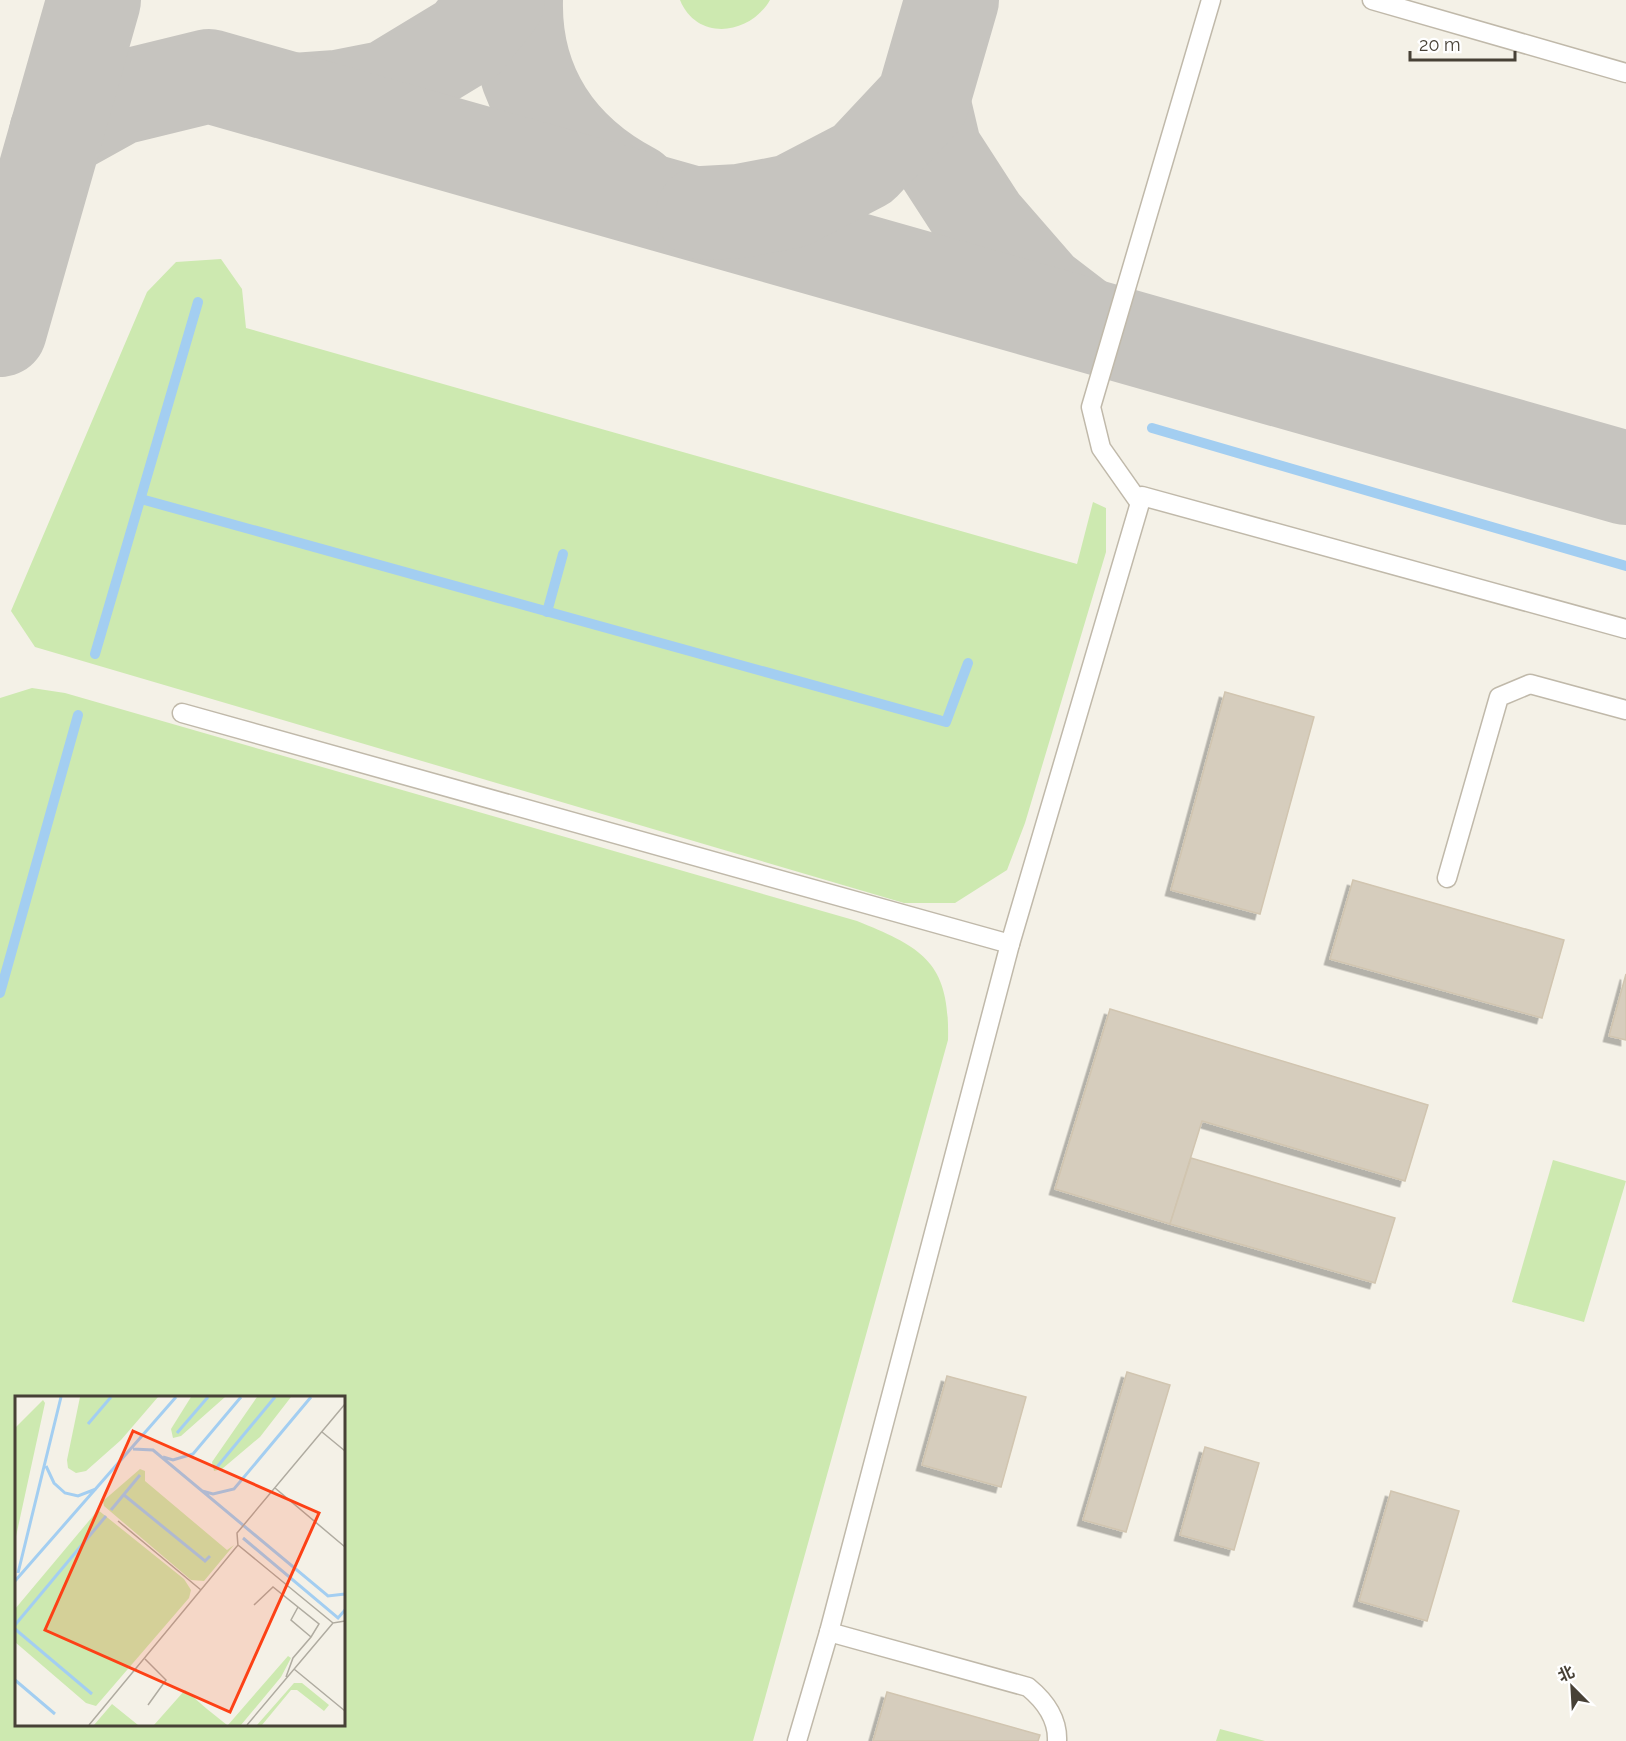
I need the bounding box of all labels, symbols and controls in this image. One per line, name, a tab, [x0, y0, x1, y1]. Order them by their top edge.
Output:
scale bar	[1410, 24, 1515, 62]
text: 20 m	[1419, 34, 1461, 55]
inset map	[15, 1396, 345, 1726]
north arrow	[1542, 1657, 1602, 1717]
text: 北	[1555, 1662, 1577, 1686]

